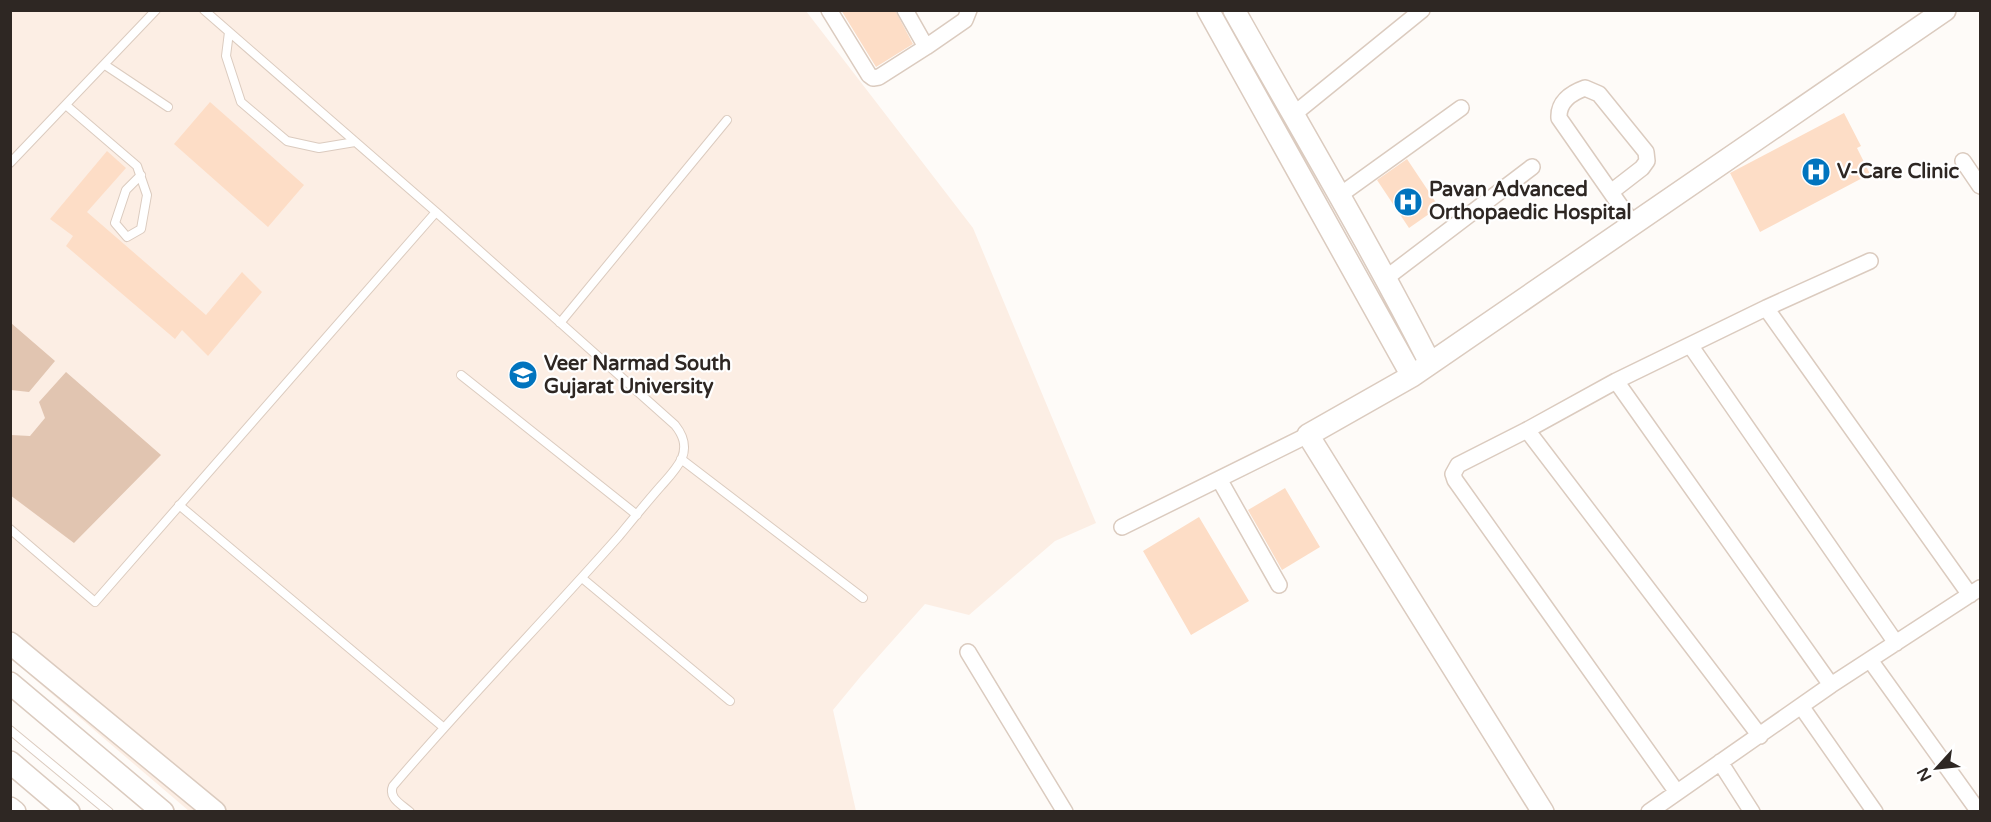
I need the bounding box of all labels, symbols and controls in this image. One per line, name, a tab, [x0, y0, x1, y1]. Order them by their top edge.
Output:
hospital icon: V-Care Clinic	[1800, 156, 1832, 188]
place label: V-Care Clinic	[1837, 160, 1959, 184]
place label: Pavan Advanced Orthopaedic Hospital	[1429, 178, 1631, 225]
hospital icon: Pavan Advanced Orthopaedic Hospital	[1392, 186, 1424, 218]
place label: Veer Narmad South Gujarat University	[544, 352, 731, 399]
school or university icon: Veer Narmad South Gujarat University	[507, 359, 539, 391]
north arrow	[1907, 738, 1967, 798]
text: N	[1913, 764, 1936, 785]

